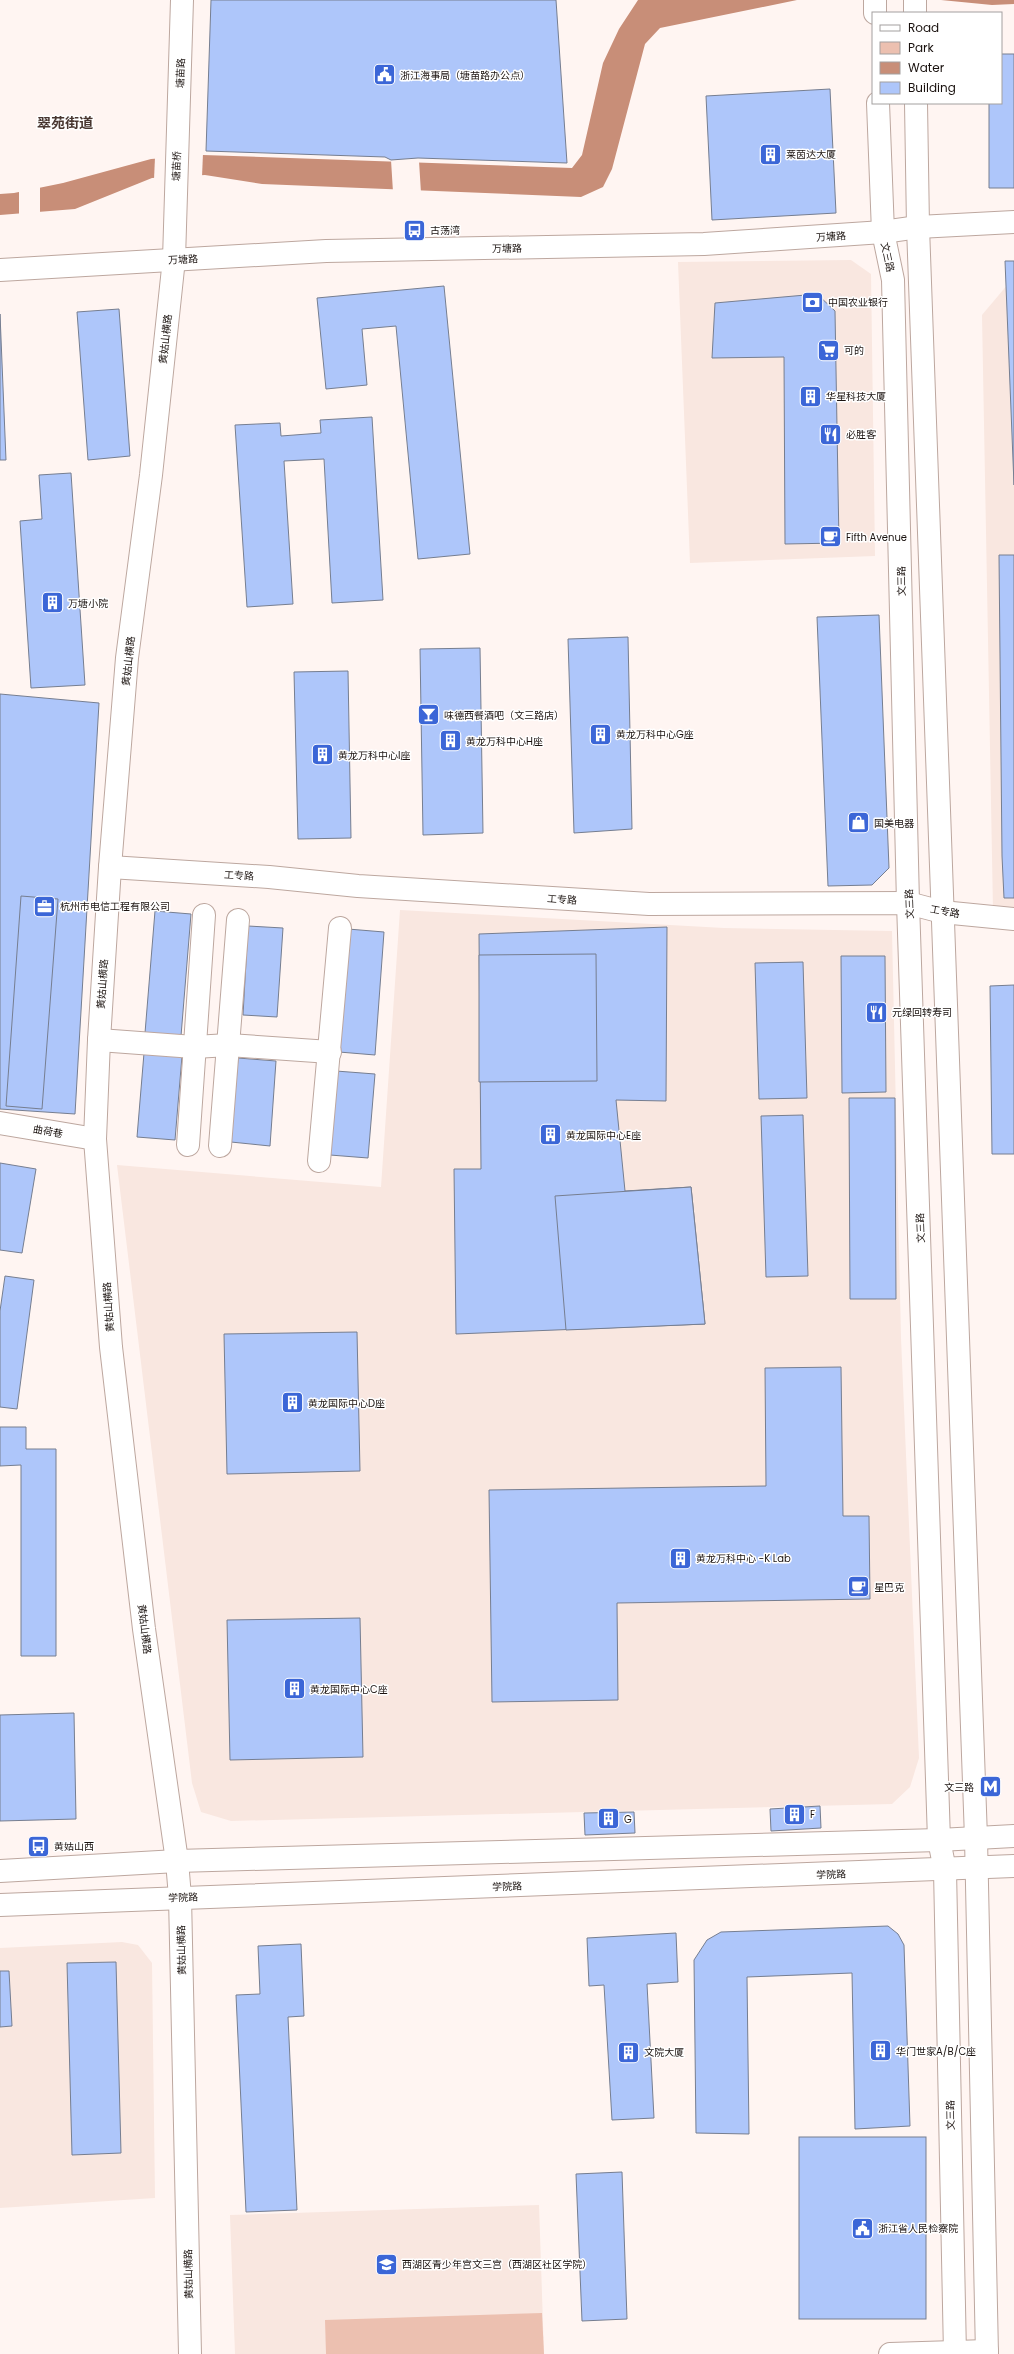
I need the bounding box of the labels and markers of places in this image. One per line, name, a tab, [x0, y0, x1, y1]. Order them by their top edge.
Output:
public building icon: 浙江海事局（塘苗路办公点）	[372, 62, 398, 88]
place label: 浙江海事局（塘苗路办公点）	[400, 68, 530, 83]
building icon: 莱茵达大厦	[758, 141, 784, 167]
place label: 莱茵达大厦	[786, 147, 836, 162]
bus stop icon: 古荡湾	[402, 217, 428, 243]
place label: 古荡湾	[430, 223, 460, 238]
bank icon: 中国农业银行	[800, 289, 826, 315]
place label: 中国农业银行	[828, 295, 888, 310]
supermarket icon: 可的	[815, 337, 841, 363]
place label: 可的	[844, 343, 864, 358]
building icon: 华星科技大厦	[797, 383, 823, 409]
place label: 华星科技大厦	[826, 389, 886, 404]
restaurant icon: 必胜客	[817, 421, 843, 447]
place label: 必胜客	[846, 427, 877, 442]
cafe icon: Fifth Avenue	[817, 524, 843, 550]
place label: Fifth Avenue	[846, 530, 907, 545]
building icon: 万塘小院	[40, 590, 66, 616]
place label: 万塘小院	[68, 596, 108, 611]
bar icon: 味德西餐酒吧（文三路店）	[416, 702, 442, 728]
place label: 味德西餐酒吧（文三路店）	[444, 708, 564, 723]
building icon: 黄龙万科中心G座	[587, 721, 613, 747]
place label: 黄龙万科中心G座	[616, 727, 694, 742]
building icon: 黄龙万科中心H座	[438, 728, 464, 754]
place label: 黄龙万科中心H座	[466, 734, 543, 749]
building icon: 黄龙万科中心I座	[310, 742, 336, 768]
place label: 黄龙万科中心I座	[338, 748, 410, 763]
shop icon: 国美电器	[846, 810, 872, 836]
place label: 国美电器	[874, 816, 914, 831]
office icon: 杭州市电信工程有限公司	[31, 893, 57, 919]
place label: 杭州市电信工程有限公司	[60, 899, 170, 914]
restaurant icon: 元绿回转寿司	[864, 999, 890, 1025]
place label: 元绿回转寿司	[892, 1005, 952, 1020]
building icon: 黄龙国际中心E座	[537, 1122, 563, 1148]
place label: 黄龙国际中心E座	[566, 1128, 641, 1143]
building icon: 黄龙国际中心D座	[279, 1390, 305, 1416]
place label: 黄龙国际中心D座	[308, 1396, 385, 1411]
building icon: 黄龙万科中心 -K Lab	[667, 1545, 693, 1571]
place label: 黄龙万科中心 -K Lab	[696, 1551, 791, 1566]
cafe icon: 星巴克	[846, 1574, 872, 1600]
place label: 星巴克	[874, 1580, 904, 1595]
building icon: 黄龙国际中心C座	[282, 1676, 308, 1702]
place label: 黄龙国际中心C座	[310, 1682, 388, 1697]
metro station icon: 文三路	[977, 1774, 1003, 1800]
place label: 文三路	[944, 1780, 974, 1795]
building icon: F	[782, 1801, 808, 1827]
building icon: G	[596, 1806, 622, 1832]
place label: F	[810, 1807, 815, 1822]
place label: G	[624, 1812, 632, 1827]
bus stop icon: 黄姑山西	[26, 1833, 52, 1859]
place label: 黄姑山西	[54, 1839, 94, 1854]
building icon: 华门世家A/B/C座	[868, 2038, 894, 2064]
building icon: 文院大厦	[616, 2039, 642, 2065]
place label: 华门世家A/B/C座	[896, 2044, 976, 2059]
place label: 文院大厦	[644, 2045, 684, 2060]
public building icon: 浙江省人民检察院	[850, 2215, 876, 2241]
place label: 浙江省人民检察院	[878, 2221, 958, 2236]
school or university icon: 西湖区青少年宫文三宫（西湖区社区学院）	[373, 2251, 399, 2277]
place label: 西湖区青少年宫文三宫（西湖区社区学院）	[402, 2257, 592, 2272]

